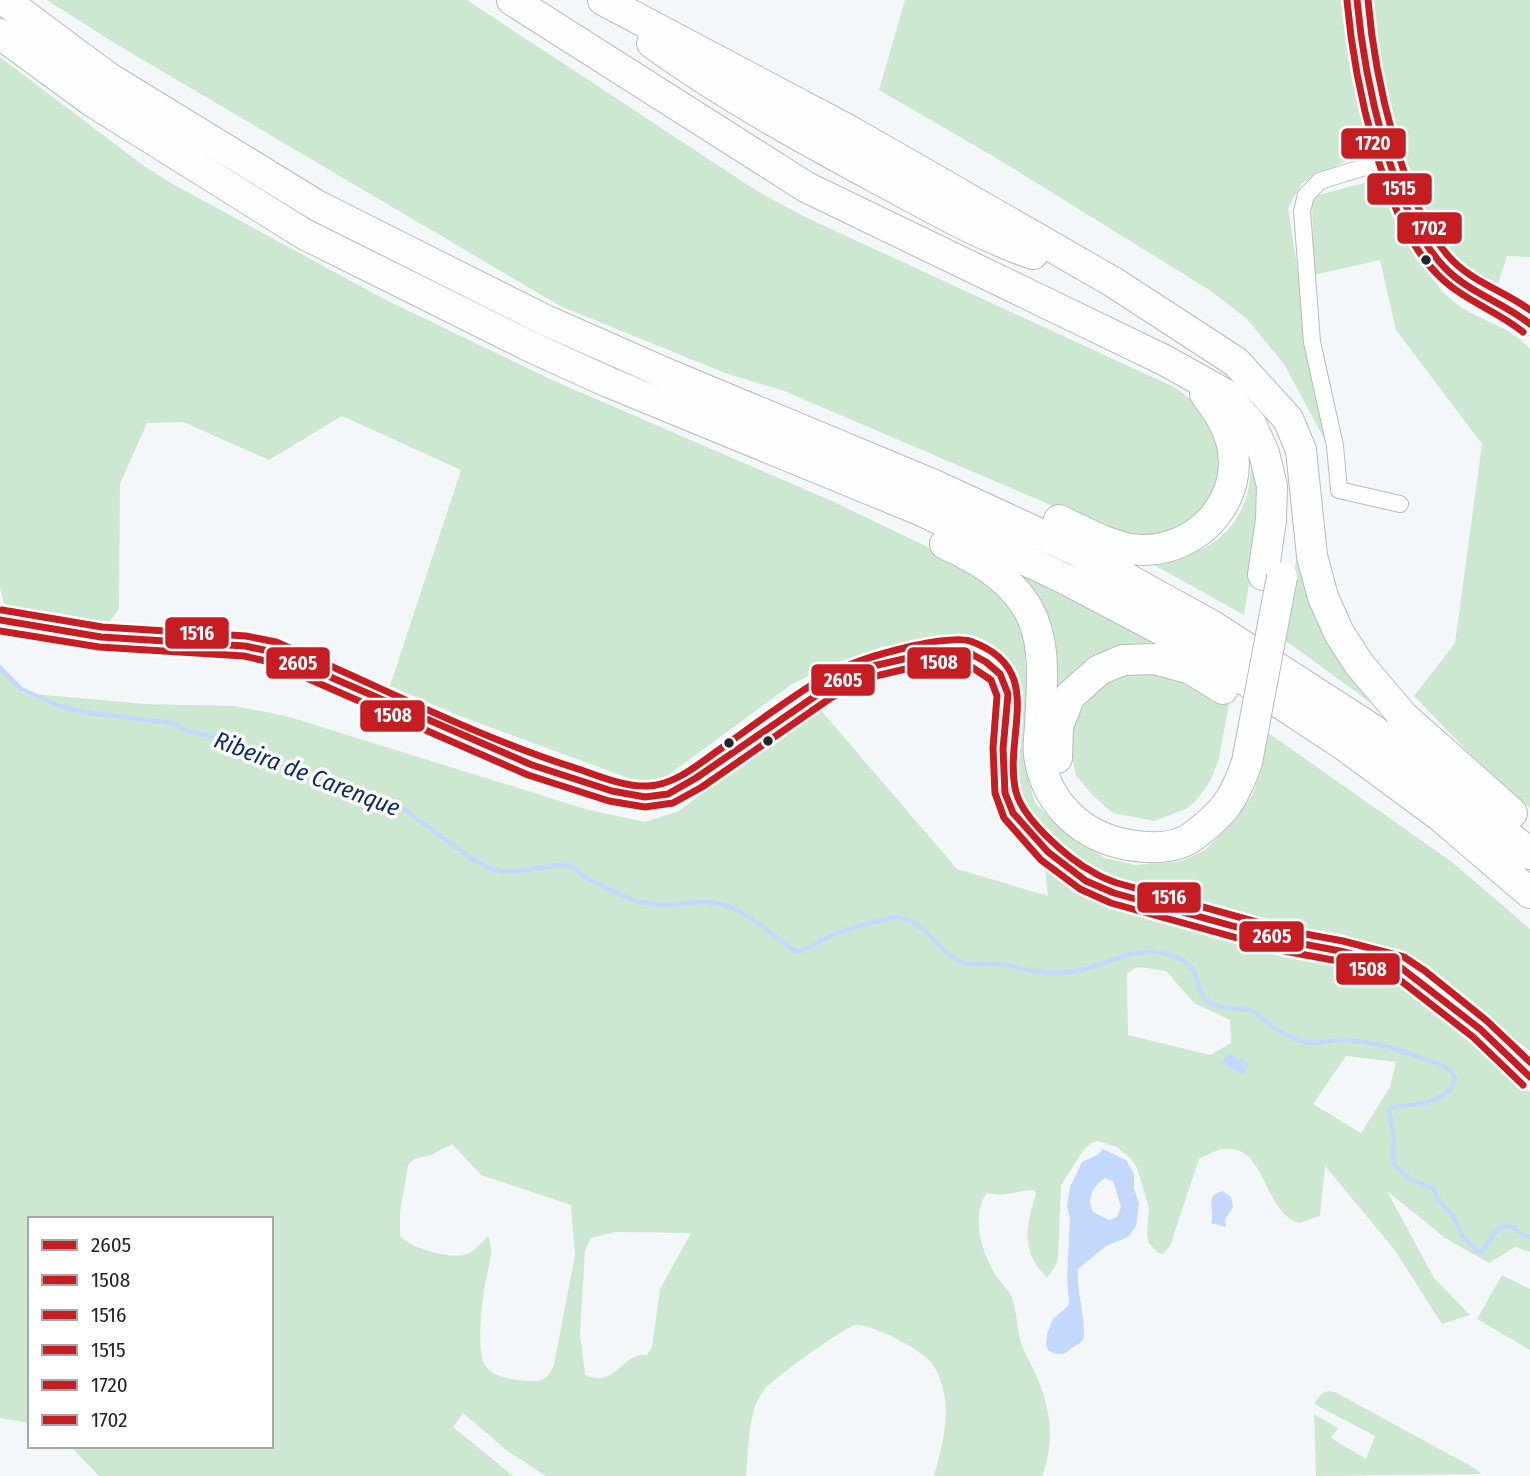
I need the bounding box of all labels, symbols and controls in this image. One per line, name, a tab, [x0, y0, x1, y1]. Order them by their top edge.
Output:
line badge: 1720	[1340, 127, 1407, 160]
text: 1720	[1355, 132, 1391, 155]
line badge: 1515	[1366, 172, 1433, 206]
text: 1515	[1382, 177, 1416, 200]
line badge: 1702	[1396, 211, 1463, 245]
text: 1702	[1412, 217, 1447, 240]
unlabelled marker	[1419, 253, 1433, 267]
line badge: 1516	[164, 616, 230, 650]
text: 1516	[180, 622, 214, 645]
line badge: 2605	[265, 646, 331, 680]
line badge: 1508	[906, 646, 972, 680]
text: 1508	[920, 651, 958, 674]
text: 2605	[278, 652, 317, 675]
line badge: 2605	[810, 663, 876, 697]
text: 2605	[823, 669, 862, 692]
line badge: 1508	[359, 699, 426, 733]
text: 1508	[374, 704, 412, 727]
water label: Ribeira de Carenque	[210, 726, 404, 822]
unlabelled marker	[761, 734, 775, 748]
unlabelled marker	[722, 736, 736, 750]
line badge: 1516	[1136, 881, 1202, 914]
text: 1516	[1152, 886, 1186, 909]
line badge: 2605	[1238, 920, 1305, 953]
text: 2605	[1252, 925, 1291, 948]
line badge: 1508	[1335, 952, 1401, 986]
text: 1508	[1349, 958, 1387, 981]
legend	[28, 1217, 273, 1448]
text: 2605	[91, 1232, 131, 1258]
text: 1508	[91, 1267, 130, 1293]
text: 1516	[91, 1302, 126, 1328]
text: 1515	[91, 1337, 126, 1363]
text: 1720	[91, 1372, 128, 1398]
text: 1702	[91, 1407, 127, 1433]

